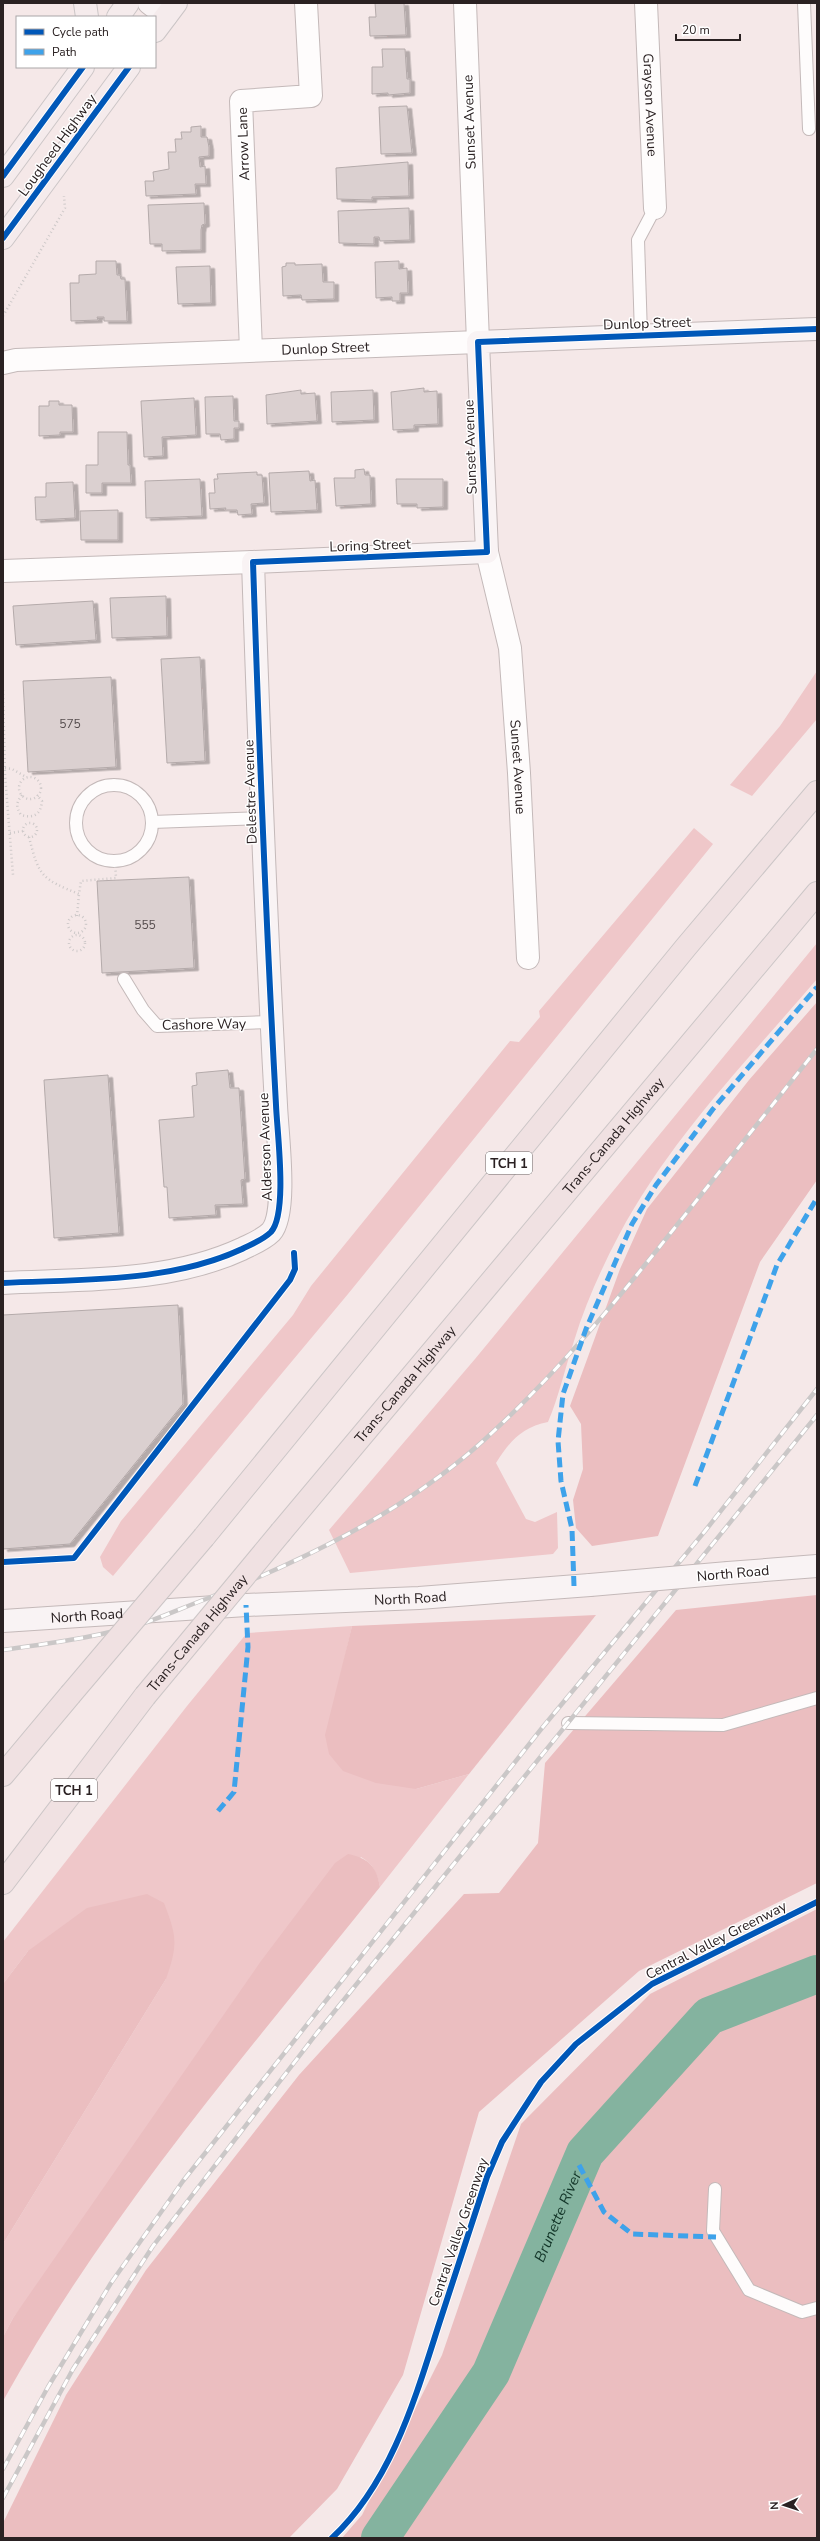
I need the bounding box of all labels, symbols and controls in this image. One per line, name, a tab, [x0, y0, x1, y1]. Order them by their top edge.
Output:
legend	[16, 16, 156, 68]
scale bar	[676, 16, 740, 42]
text: 20 m	[682, 22, 710, 38]
text: Cycle path	[52, 24, 109, 40]
text: Path	[52, 44, 77, 60]
street label: Grayson Avenue	[638, 53, 662, 157]
street label: Sunset Avenue	[458, 74, 481, 170]
street label: Lougheed Highway	[14, 90, 101, 200]
street label: Arrow Lane	[233, 107, 254, 181]
street label: Dunlop Street	[603, 312, 691, 335]
street label: Dunlop Street	[281, 337, 370, 360]
street label: Sunset Avenue	[459, 399, 482, 495]
street label: Loring Street	[329, 535, 411, 556]
house number: 575	[59, 716, 81, 732]
street label: Sunset Avenue	[505, 719, 530, 815]
street label: Delestre Avenue	[239, 739, 262, 845]
house number: 555	[134, 917, 156, 933]
street label: Cashore Way	[162, 1014, 247, 1035]
street label: Trans-Canada Highway	[559, 1073, 669, 1199]
street label: Alderson Avenue	[254, 1092, 277, 1202]
road number: TCH 1	[486, 1152, 532, 1174]
street label: Trans-Canada Highway	[351, 1321, 461, 1447]
street label: North Road	[696, 1561, 770, 1586]
street label: Trans-Canada Highway	[143, 1570, 253, 1696]
street label: North Road	[374, 1587, 447, 1610]
street label: North Road	[50, 1604, 124, 1628]
road number: TCH 1	[51, 1779, 97, 1801]
street label: Central Valley Greenway	[642, 1896, 791, 1984]
street label: Central Valley Greenway	[424, 2155, 493, 2309]
water label: Brunette River	[530, 2167, 586, 2265]
north arrow	[764, 2485, 804, 2525]
text: N	[767, 2501, 782, 2510]

